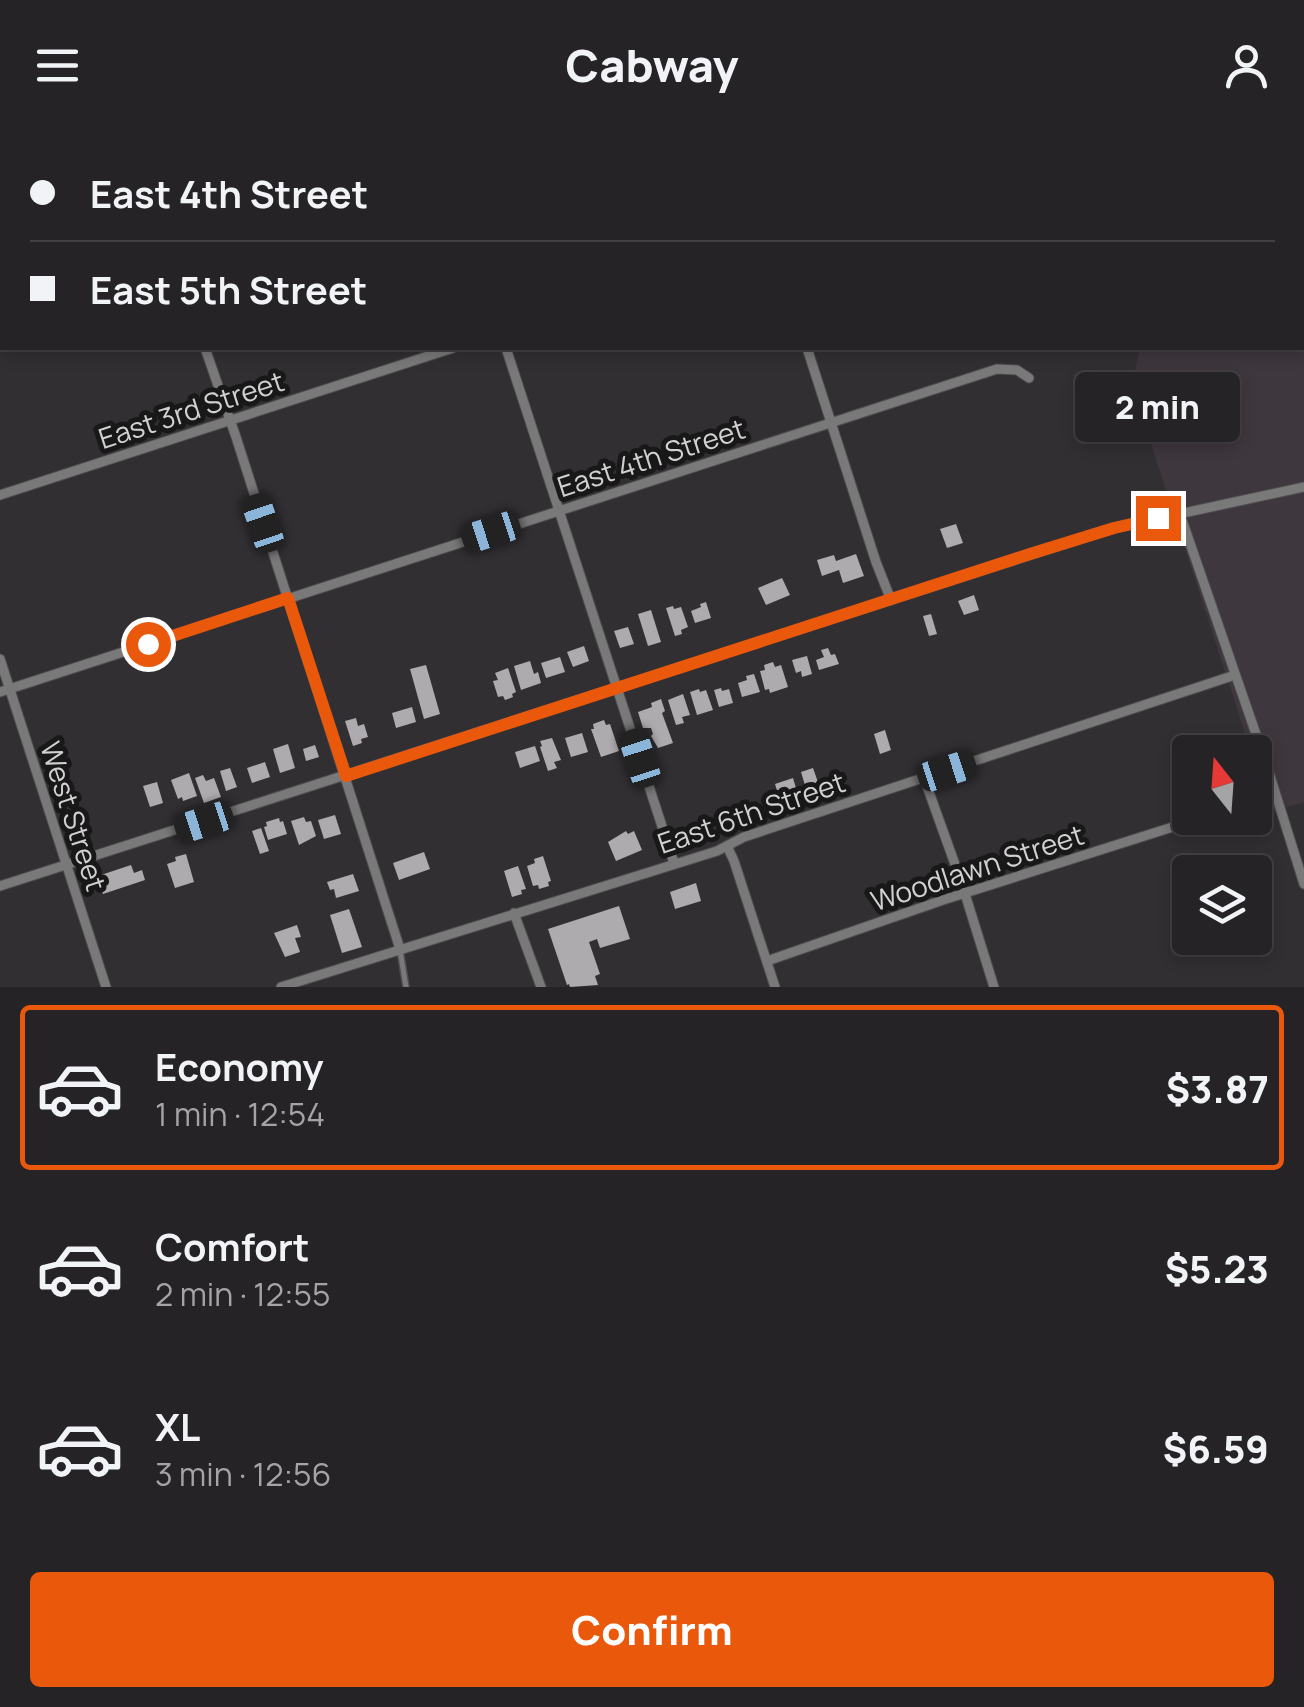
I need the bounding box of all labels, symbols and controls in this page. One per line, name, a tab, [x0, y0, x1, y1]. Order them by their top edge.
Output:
text: Cabway	[566, 34, 738, 96]
icon: menu	[30, 38, 85, 93]
icon: person	[1219, 38, 1274, 93]
text: East 4th Street	[90, 167, 368, 219]
text: East 5th Street	[90, 263, 367, 315]
street label: East 3rd Street	[93, 361, 289, 457]
callout: 2 min	[1076, 373, 1240, 443]
text: 2 min	[1115, 385, 1200, 429]
street label: East 4th Street	[552, 409, 750, 505]
car	[239, 490, 287, 556]
route end	[1136, 496, 1181, 541]
car	[458, 508, 524, 556]
route start	[126, 622, 171, 667]
car	[616, 725, 664, 791]
north arrow	[1172, 735, 1272, 835]
map controls	[1172, 735, 1272, 955]
street label: West Street	[32, 737, 116, 895]
car	[914, 747, 980, 795]
street label: East 6th Street	[652, 762, 850, 862]
car	[171, 798, 237, 846]
street label: Woodlawn Street	[866, 815, 1088, 919]
button: layers	[1172, 855, 1272, 955]
text: Economy	[155, 1040, 324, 1092]
icon: car	[35, 1043, 125, 1133]
text: $3.87	[1166, 1062, 1269, 1114]
text: 1 min · 12:54	[155, 1092, 325, 1136]
text: Comfort	[155, 1220, 309, 1272]
icon: car	[35, 1223, 125, 1313]
text: $5.23	[1165, 1242, 1269, 1294]
text: 2 min · 12:55	[155, 1272, 331, 1316]
text: XL	[155, 1400, 200, 1452]
icon: car	[35, 1403, 125, 1493]
text: $6.59	[1163, 1422, 1269, 1474]
text: 3 min · 12:56	[155, 1452, 331, 1496]
button: Confirm	[30, 1572, 1274, 1687]

